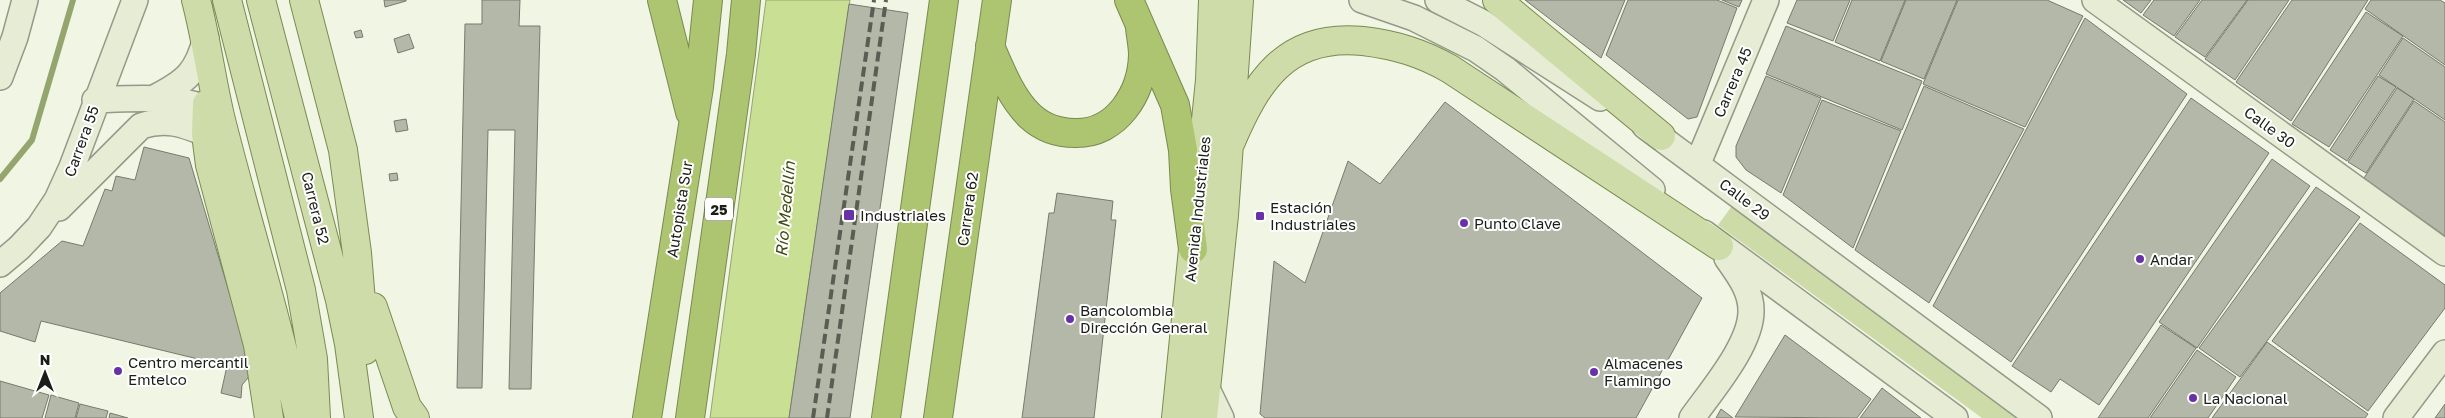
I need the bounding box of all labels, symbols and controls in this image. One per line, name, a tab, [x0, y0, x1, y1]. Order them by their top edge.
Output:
street label: Carrera 45	[1709, 44, 1755, 120]
street label: Calle 30	[2241, 102, 2299, 152]
street label: Carrera 55	[60, 103, 102, 179]
street label: Avenida Industriales	[1180, 135, 1214, 283]
street label: Autopista Sur	[662, 159, 696, 259]
water label: Río Medellín	[771, 160, 799, 257]
street label: Carrera 52	[298, 170, 334, 246]
street label: Carrera 62	[953, 171, 981, 247]
street label: Calle 29	[1716, 174, 1774, 224]
road number: 25	[705, 198, 733, 220]
place label: Estación Industriales	[1270, 198, 1356, 233]
place label: Industriales	[860, 206, 946, 224]
marker: Industriales	[842, 208, 856, 222]
marker: Estación Industriales	[1254, 210, 1266, 222]
place label: Punto Clave	[1474, 214, 1561, 232]
marker: Punto Clave	[1458, 217, 1470, 229]
place label: Andar	[2150, 250, 2193, 268]
marker: Andar	[2134, 253, 2146, 265]
place label: Bancolombia Dirección General	[1080, 301, 1208, 336]
marker: Bancolombia Dirección General	[1064, 313, 1076, 325]
north arrow	[20, 348, 70, 398]
text: N	[40, 351, 50, 368]
place label: Centro mercantil Emtelco	[128, 353, 249, 388]
place label: Almacenes Flamingo	[1604, 354, 1683, 389]
marker: Centro mercantil Emtelco	[112, 365, 124, 377]
marker: Almacenes Flamingo	[1588, 366, 1600, 378]
place label: La Nacional	[2203, 389, 2288, 407]
marker: La Nacional	[2187, 392, 2199, 404]

